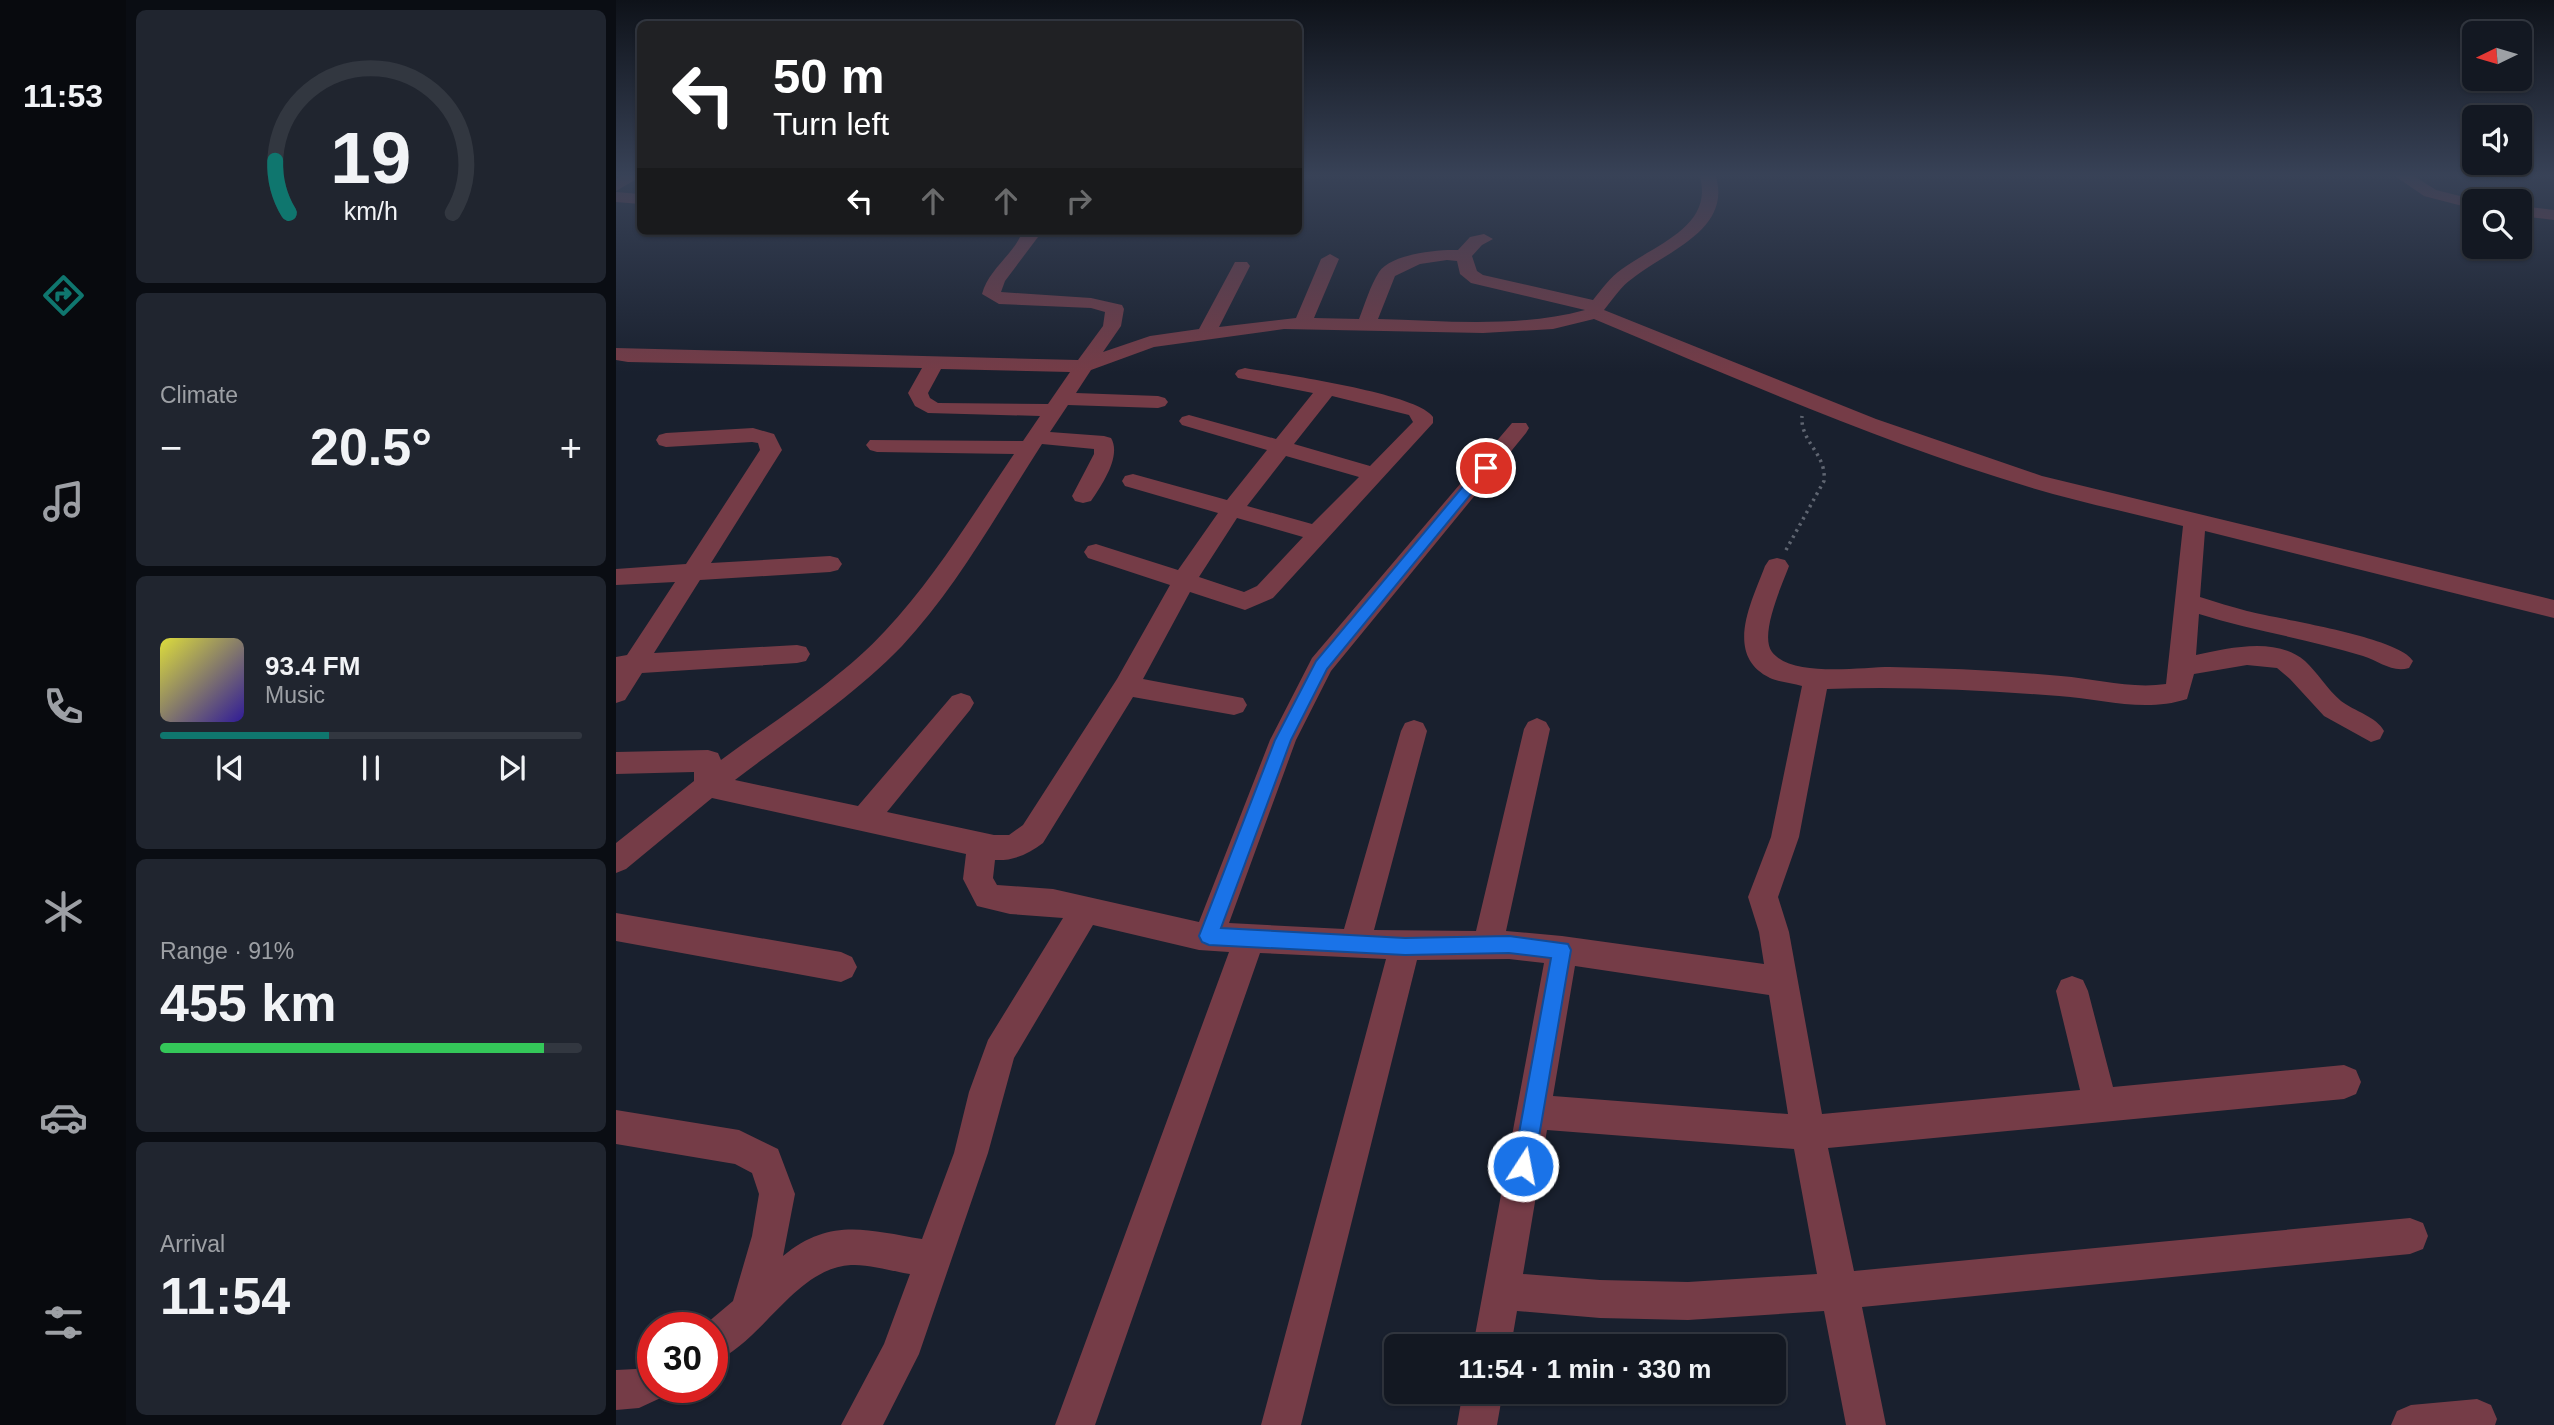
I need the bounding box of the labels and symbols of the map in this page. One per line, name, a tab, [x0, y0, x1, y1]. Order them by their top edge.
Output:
north arrow	[2462, 21, 2532, 91]
pin	[1456, 438, 1516, 498]
position arrow	[1486, 1129, 1560, 1203]
speed limit sign: 30	[637, 1312, 728, 1403]

